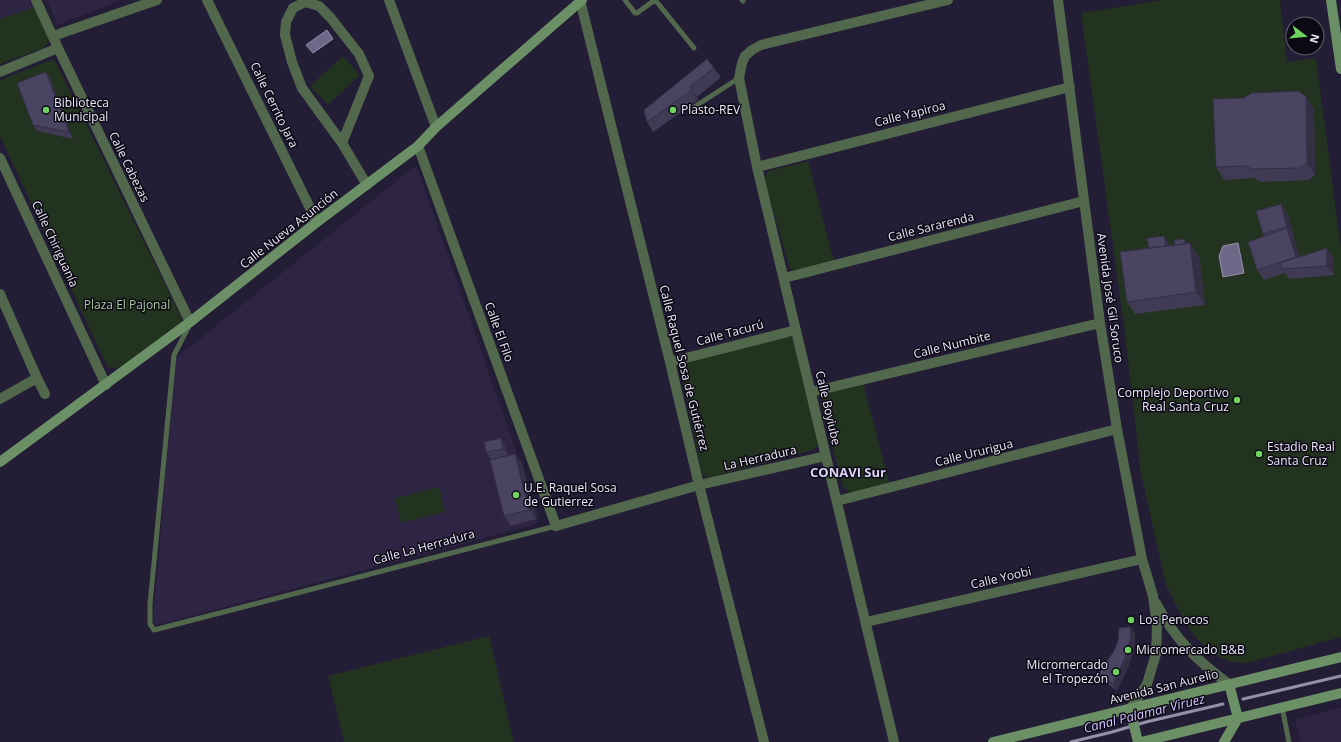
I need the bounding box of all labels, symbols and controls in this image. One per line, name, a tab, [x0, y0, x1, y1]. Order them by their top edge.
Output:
north arrow	[1285, 16, 1325, 56]
text: N	[1307, 33, 1324, 45]
street label: Calle Cerrito Jara	[246, 59, 303, 150]
place label: Biblioteca Municipal	[54, 94, 109, 125]
street label: Calle Yapiroa	[873, 96, 947, 131]
place label: Plasto-REV	[681, 101, 741, 118]
marker: Biblioteca Municipal	[41, 105, 51, 115]
marker: Plasto-REV	[668, 105, 678, 115]
street label: Calle Cabezas	[105, 129, 154, 205]
street label: Calle Nueva Asunción	[236, 185, 341, 272]
street label: Calle Chiriguanía	[28, 198, 83, 290]
street label: Calle Sararenda	[886, 208, 976, 245]
street label: Avenida José Gil Soruco	[1093, 232, 1128, 364]
street label: Calle Raquel Sosa de Gutiérrez	[656, 283, 713, 453]
park label: Plaza El Pajonal	[84, 296, 170, 313]
street label: Calle El Filo	[481, 300, 518, 364]
street label: Calle Tacurú	[694, 315, 765, 350]
street label: Calle Numbite	[911, 327, 993, 362]
street label: Calle Boyiube	[812, 369, 845, 447]
place label: Complejo Deportivo Real Santa Cruz	[1117, 384, 1229, 415]
marker: Complejo Deportivo Real Santa Cruz	[1232, 395, 1242, 405]
street label: Calle Ururigua	[933, 435, 1015, 470]
place label: Estadio Real Santa Cruz	[1267, 438, 1335, 469]
street label: La Herradura	[722, 441, 798, 474]
marker: Estadio Real Santa Cruz	[1254, 449, 1264, 459]
district label: CONAVI Sur	[810, 463, 886, 481]
place label: U.E. Raquel Sosa de Gutierrez	[524, 479, 617, 510]
marker: U.E. Raquel Sosa de Gutierrez	[511, 490, 521, 500]
street label: Calle La Herradura	[371, 525, 477, 568]
street label: Calle Yoobi	[969, 562, 1033, 593]
place label: Los Penocos	[1139, 611, 1209, 628]
marker: Los Penocos	[1126, 615, 1136, 625]
place label: Micromercado B&B	[1136, 641, 1245, 658]
marker: Micromercado B&B	[1123, 645, 1133, 655]
place label: Micromercado el Tropezón	[1027, 656, 1108, 687]
street label: Avenida San Aurelio	[1108, 665, 1220, 708]
marker: Micromercado el Tropezón	[1111, 667, 1121, 677]
water label: Canal Palamar Viruez	[1082, 689, 1207, 737]

